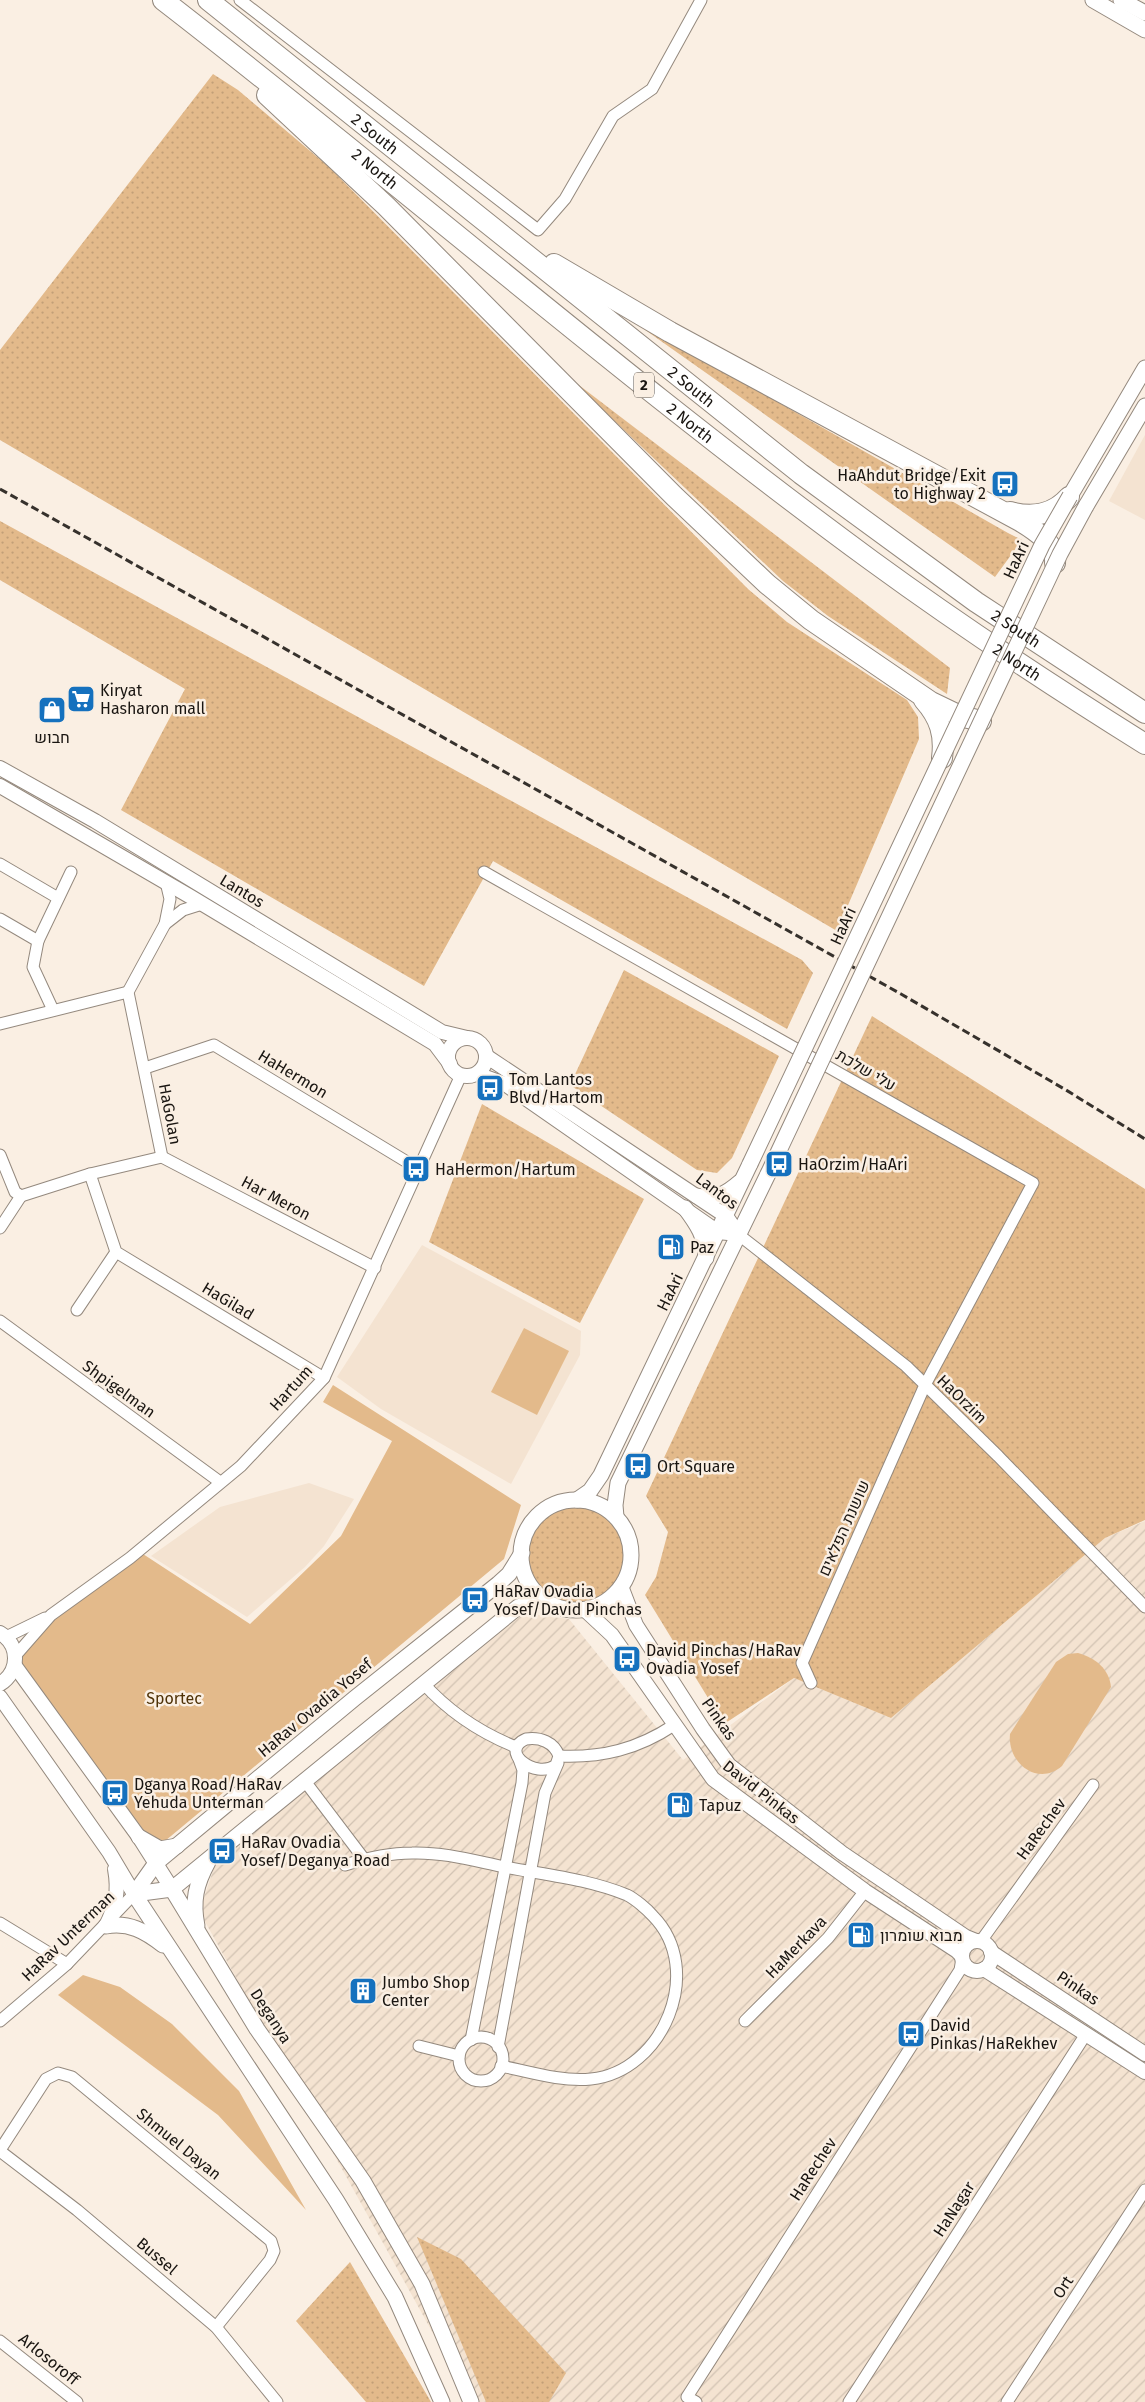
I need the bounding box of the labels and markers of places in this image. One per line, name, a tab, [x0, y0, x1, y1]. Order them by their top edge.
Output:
place label: HaAhdut Bridge/Exit to Highway 2	[837, 466, 986, 503]
bus stop icon: HaAhdut Bridge/Exit to Highway 2	[990, 469, 1020, 499]
place label: Kiryat Hasharon mall	[100, 681, 206, 718]
supermarket icon: Kiryat Hasharon mall	[66, 684, 96, 714]
shop icon: חבוש	[37, 695, 67, 725]
place label: חבוש	[34, 728, 70, 747]
place label: Tom Lantos Blvd/Hartom	[509, 1070, 603, 1107]
bus stop icon: Tom Lantos Blvd/Hartom	[475, 1073, 505, 1103]
bus stop icon: HaOrzim/HaAri	[764, 1149, 794, 1179]
bus stop icon: HaHermon/Hartum	[401, 1154, 431, 1184]
place label: HaOrzim/HaAri	[798, 1155, 908, 1174]
place label: HaHermon/Hartum	[435, 1160, 576, 1179]
fuel station icon: Paz	[656, 1232, 686, 1262]
place label: Paz	[690, 1238, 714, 1257]
bus stop icon: Ort Square	[623, 1451, 653, 1481]
place label: Ort Square	[657, 1457, 735, 1476]
place label: HaRav Ovadia Yosef/David Pinchas	[494, 1582, 642, 1619]
bus stop icon: HaRav Ovadia Yosef/David Pinchas	[460, 1585, 490, 1615]
place label: David Pinchas/HaRav Ovadia Yosef	[646, 1641, 801, 1678]
bus stop icon: David Pinchas/HaRav Ovadia Yosef	[612, 1644, 642, 1674]
place label: Dganya Road/HaRav Yehuda Unterman	[134, 1775, 282, 1812]
bus stop icon: Dganya Road/HaRav Yehuda Unterman	[100, 1778, 130, 1808]
fuel station icon: Tapuz	[665, 1790, 695, 1820]
place label: Tapuz	[699, 1796, 741, 1815]
place label: HaRav Ovadia Yosef/Deganya Road	[241, 1833, 390, 1870]
bus stop icon: HaRav Ovadia Yosef/Deganya Road	[207, 1836, 237, 1866]
fuel station icon: מבוא שומרון	[846, 1920, 876, 1950]
place label: מבוא שומרון	[880, 1926, 963, 1945]
place label: Jumbo Shop Center	[382, 1973, 470, 2010]
building icon: Jumbo Shop Center	[348, 1976, 378, 2006]
place label: David Pinkas/HaRekhev	[930, 2016, 1057, 2053]
bus stop icon: David Pinkas/HaRekhev	[896, 2019, 926, 2049]

